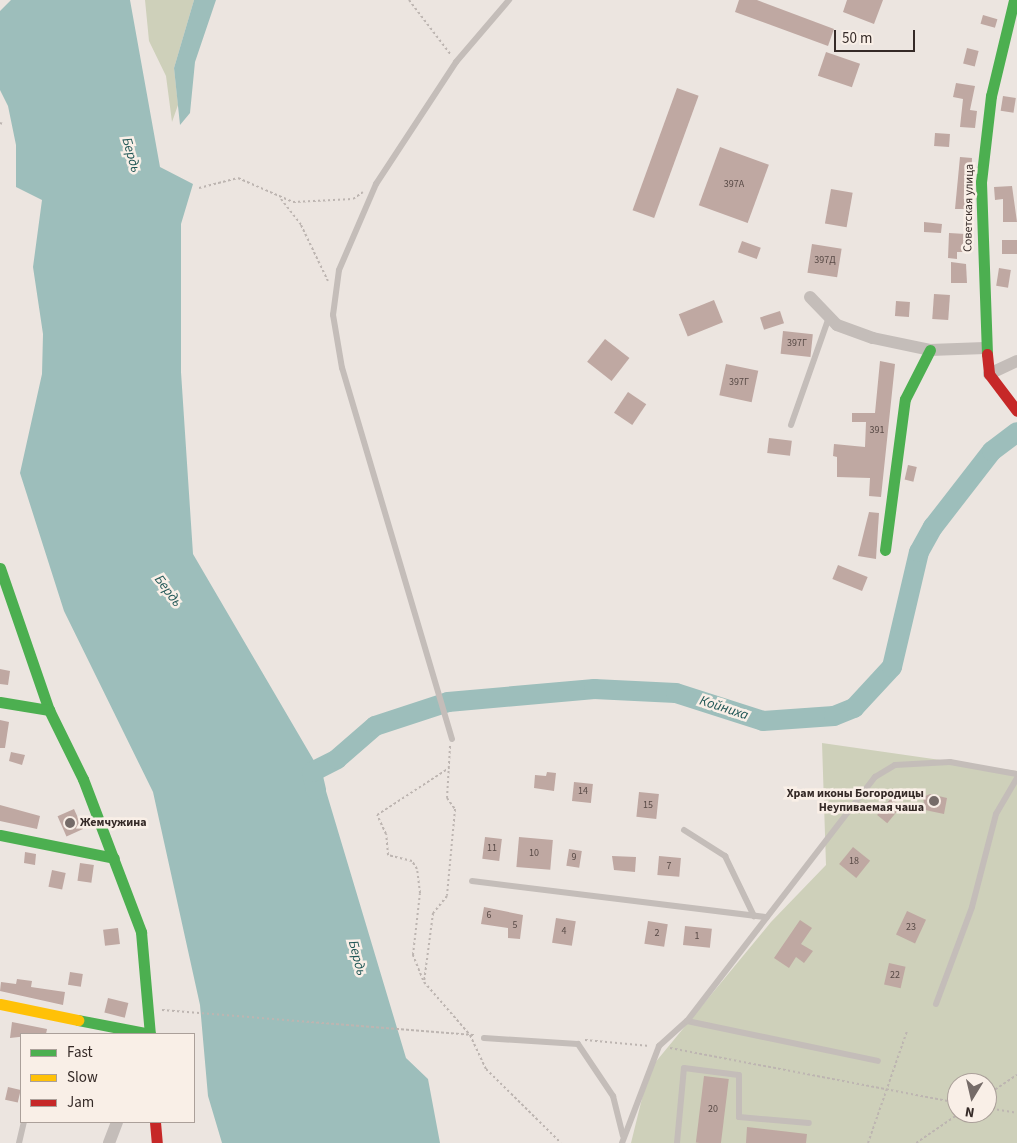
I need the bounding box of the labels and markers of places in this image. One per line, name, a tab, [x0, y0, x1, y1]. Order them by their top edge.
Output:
place label: Храм иконы Богородицы Неупиваемая чаша	[787, 787, 924, 815]
marker: Храм иконы Богородицы Неупиваемая чаша	[928, 795, 940, 807]
place label: Жемчужина	[80, 816, 146, 830]
marker: Жемчужина	[64, 817, 76, 829]

